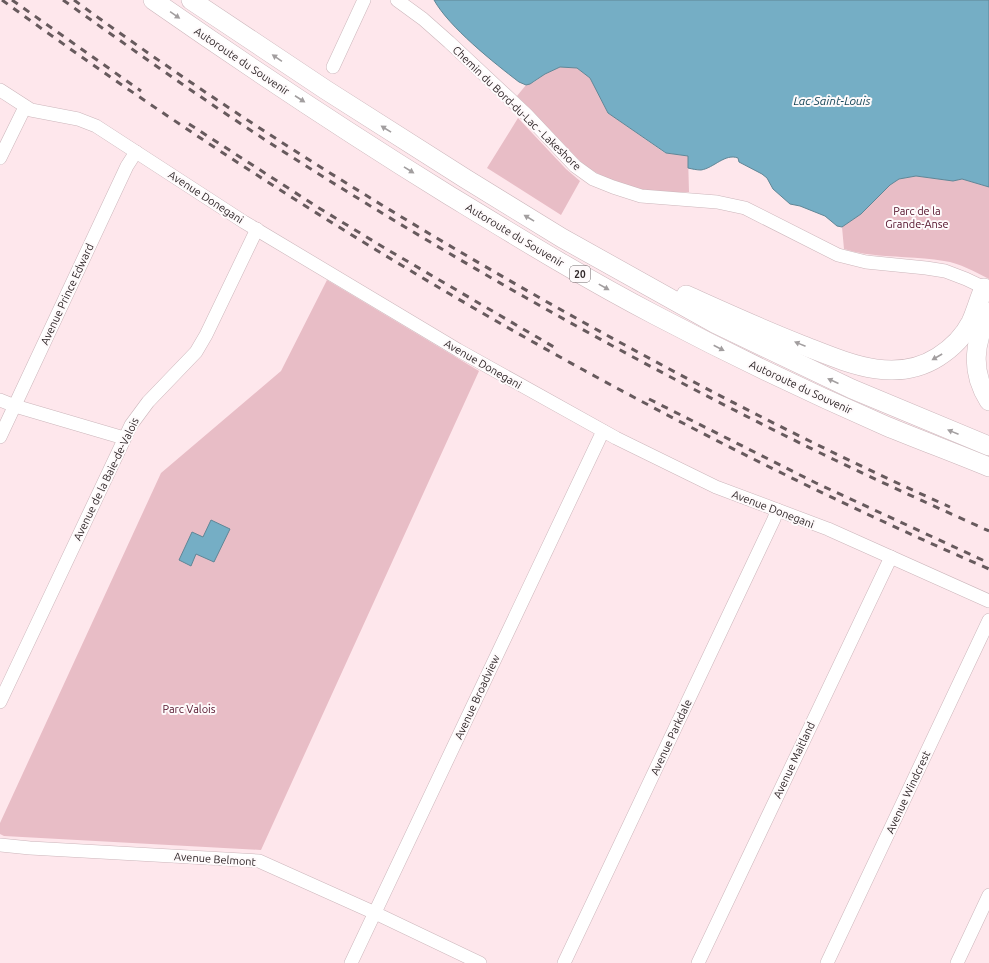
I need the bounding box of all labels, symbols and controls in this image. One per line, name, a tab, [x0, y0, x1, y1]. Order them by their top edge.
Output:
one-way arrow	[170, 11, 181, 19]
street label: Autoroute du Souvenir	[192, 25, 293, 98]
street label: Chemin du Bord-du-Lac - Lakeshore	[450, 43, 584, 173]
one-way arrow	[272, 54, 282, 62]
water label: Lac Saint-Louis	[793, 94, 871, 107]
one-way arrow	[294, 96, 305, 103]
one-way arrow	[381, 125, 391, 133]
one-way arrow	[403, 166, 415, 173]
street label: Avenue Donegani	[166, 168, 246, 226]
street label: Autoroute du Souvenir	[464, 201, 567, 269]
park label: Parc de la Grande-Anse	[885, 205, 949, 230]
one-way arrow	[523, 214, 535, 221]
street label: Avenue Prince Edward	[38, 242, 96, 346]
road number: 20	[570, 266, 590, 282]
one-way arrow	[598, 284, 610, 291]
street label: Avenue Donegani	[442, 337, 524, 391]
one-way arrow	[793, 341, 805, 347]
one-way arrow	[713, 345, 725, 351]
one-way arrow	[931, 354, 943, 361]
street label: Autoroute du Souvenir	[748, 358, 855, 416]
one-way arrow	[827, 378, 839, 384]
street label: Avenue de la Baie-de-Valois	[71, 415, 141, 542]
one-way arrow	[946, 428, 958, 434]
street label: Avenue Donegani	[730, 488, 816, 530]
street label: Avenue Broadview	[452, 652, 502, 741]
street label: Avenue Parkdale	[648, 697, 694, 777]
park label: Parc Valois	[162, 703, 216, 715]
street label: Avenue Maitland	[771, 720, 817, 800]
street label: Avenue Windcrest	[884, 748, 933, 835]
street label: Avenue Belmont	[174, 850, 257, 868]

